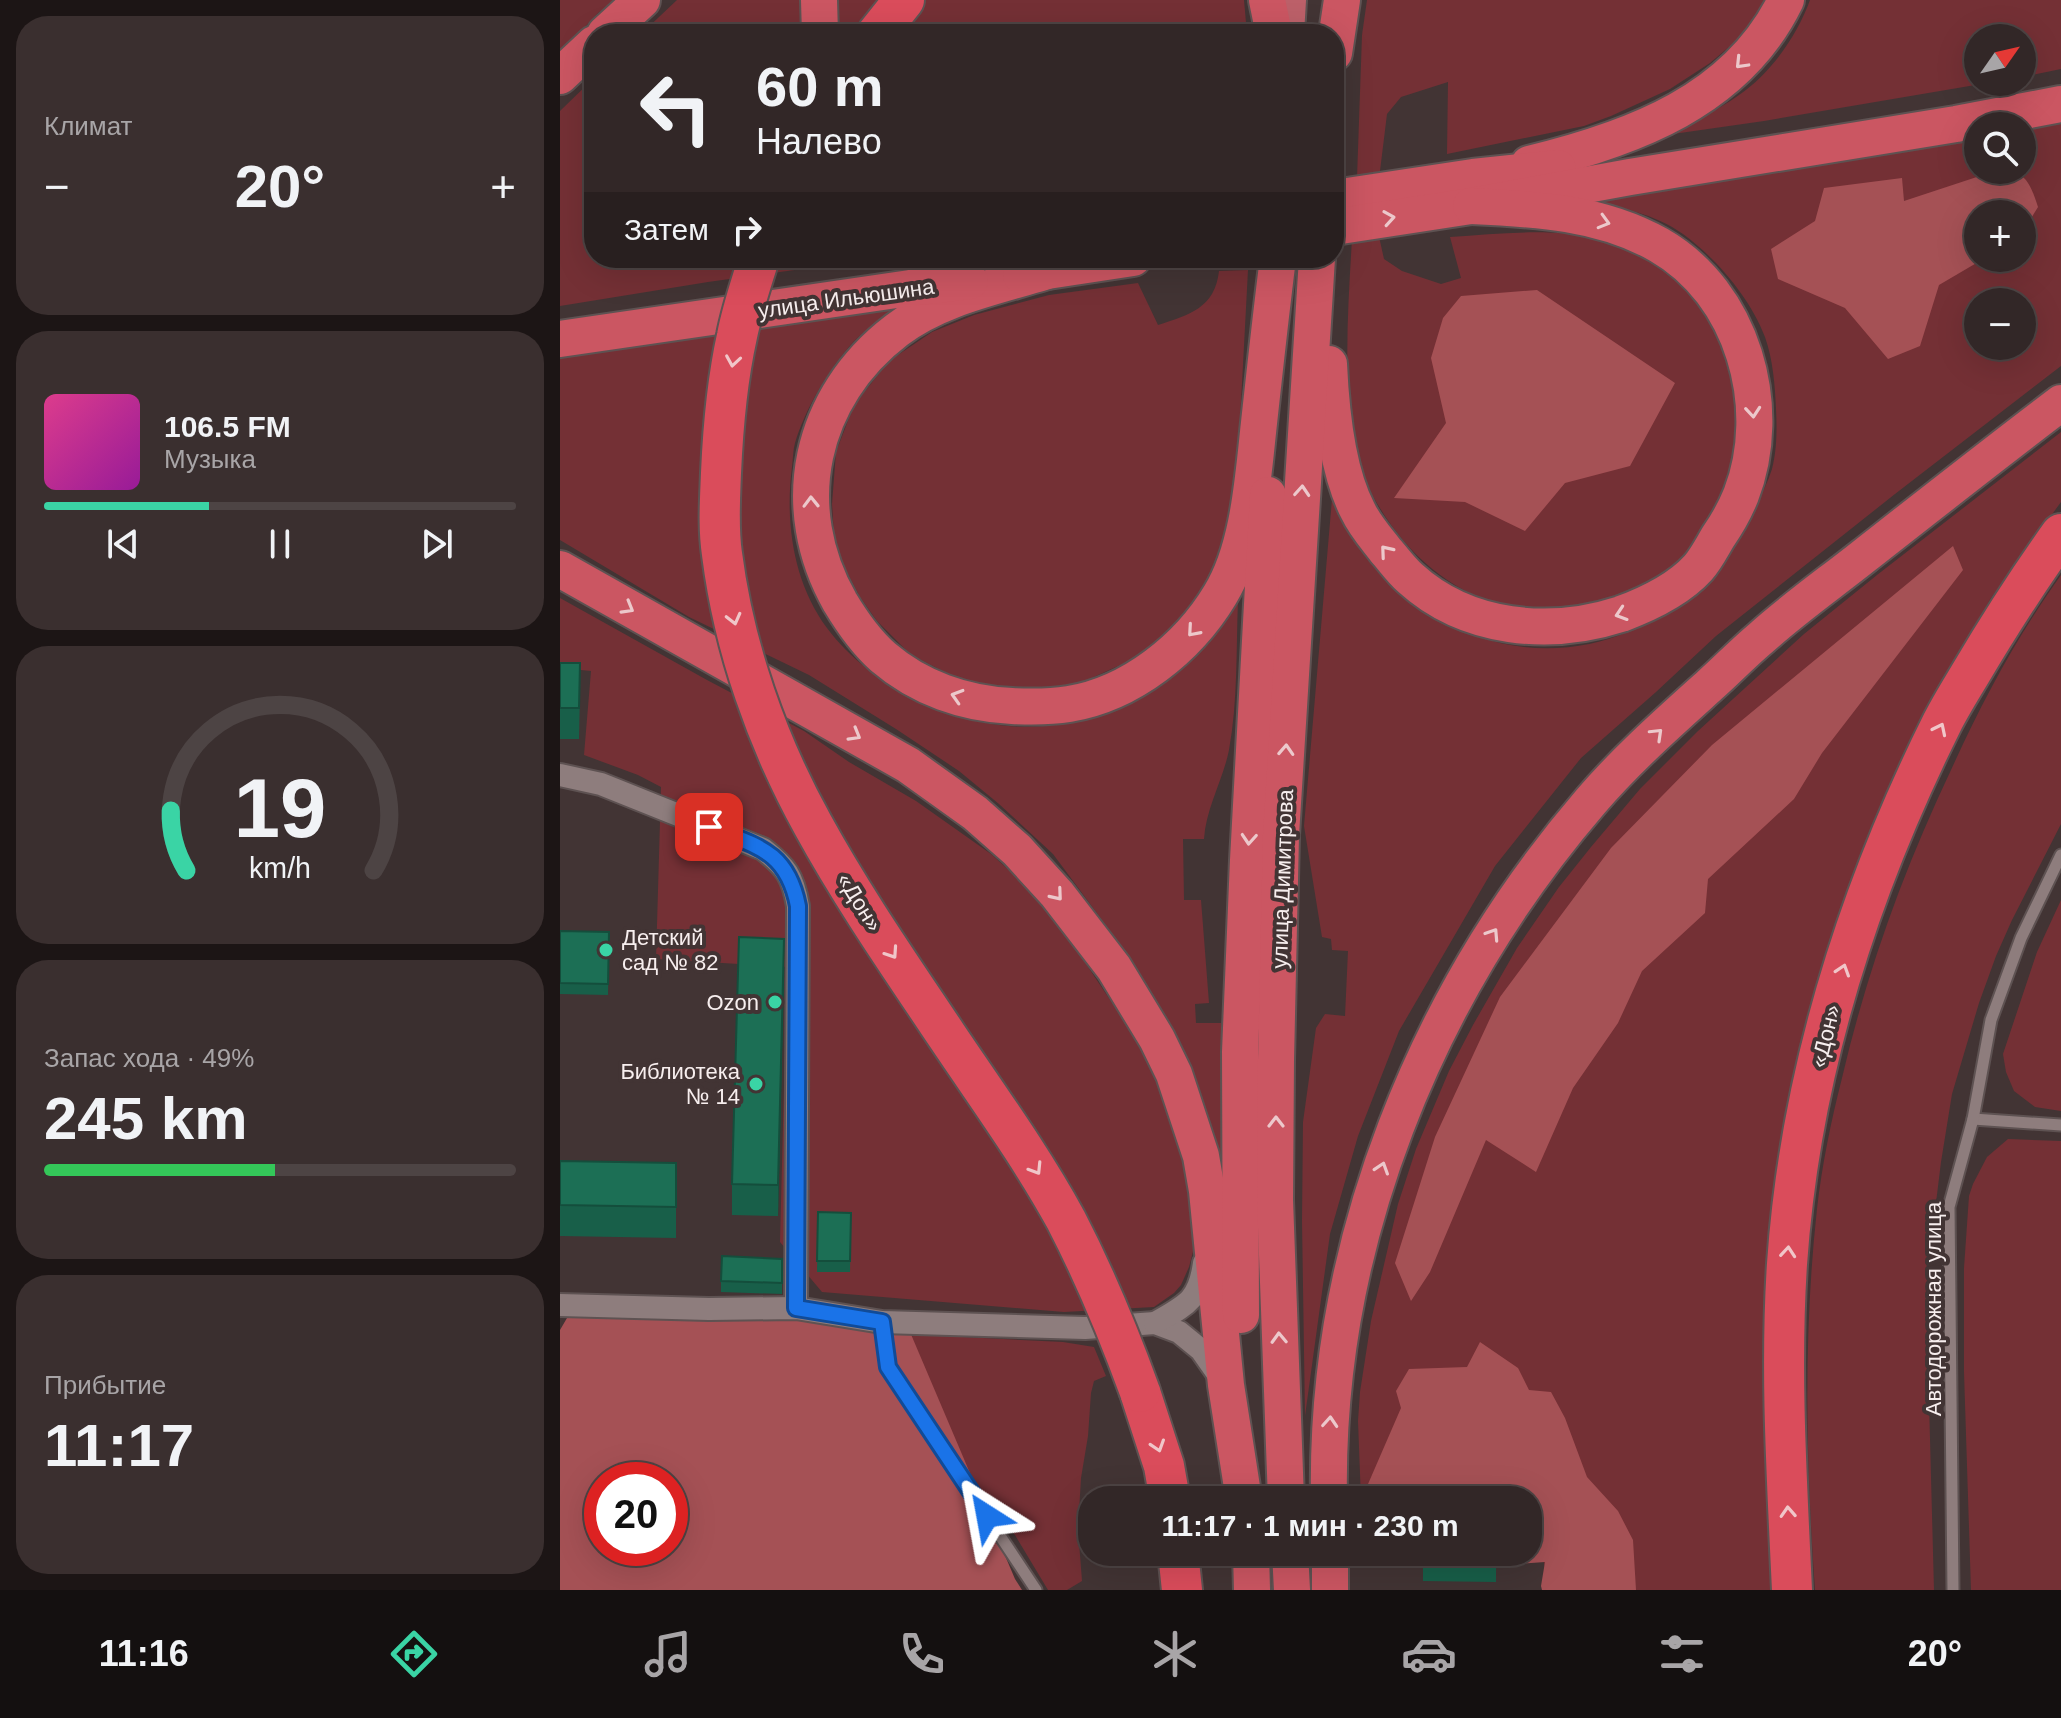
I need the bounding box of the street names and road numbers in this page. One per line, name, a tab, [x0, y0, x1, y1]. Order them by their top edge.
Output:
street label: улица Ильюшина	[756, 274, 936, 323]
street label: улица Димитрова	[1267, 788, 1298, 969]
street label: «Дон»	[832, 868, 887, 936]
street label: «Дон»	[1806, 1002, 1845, 1070]
street label: Автодорожная улица	[1921, 1201, 1946, 1416]

